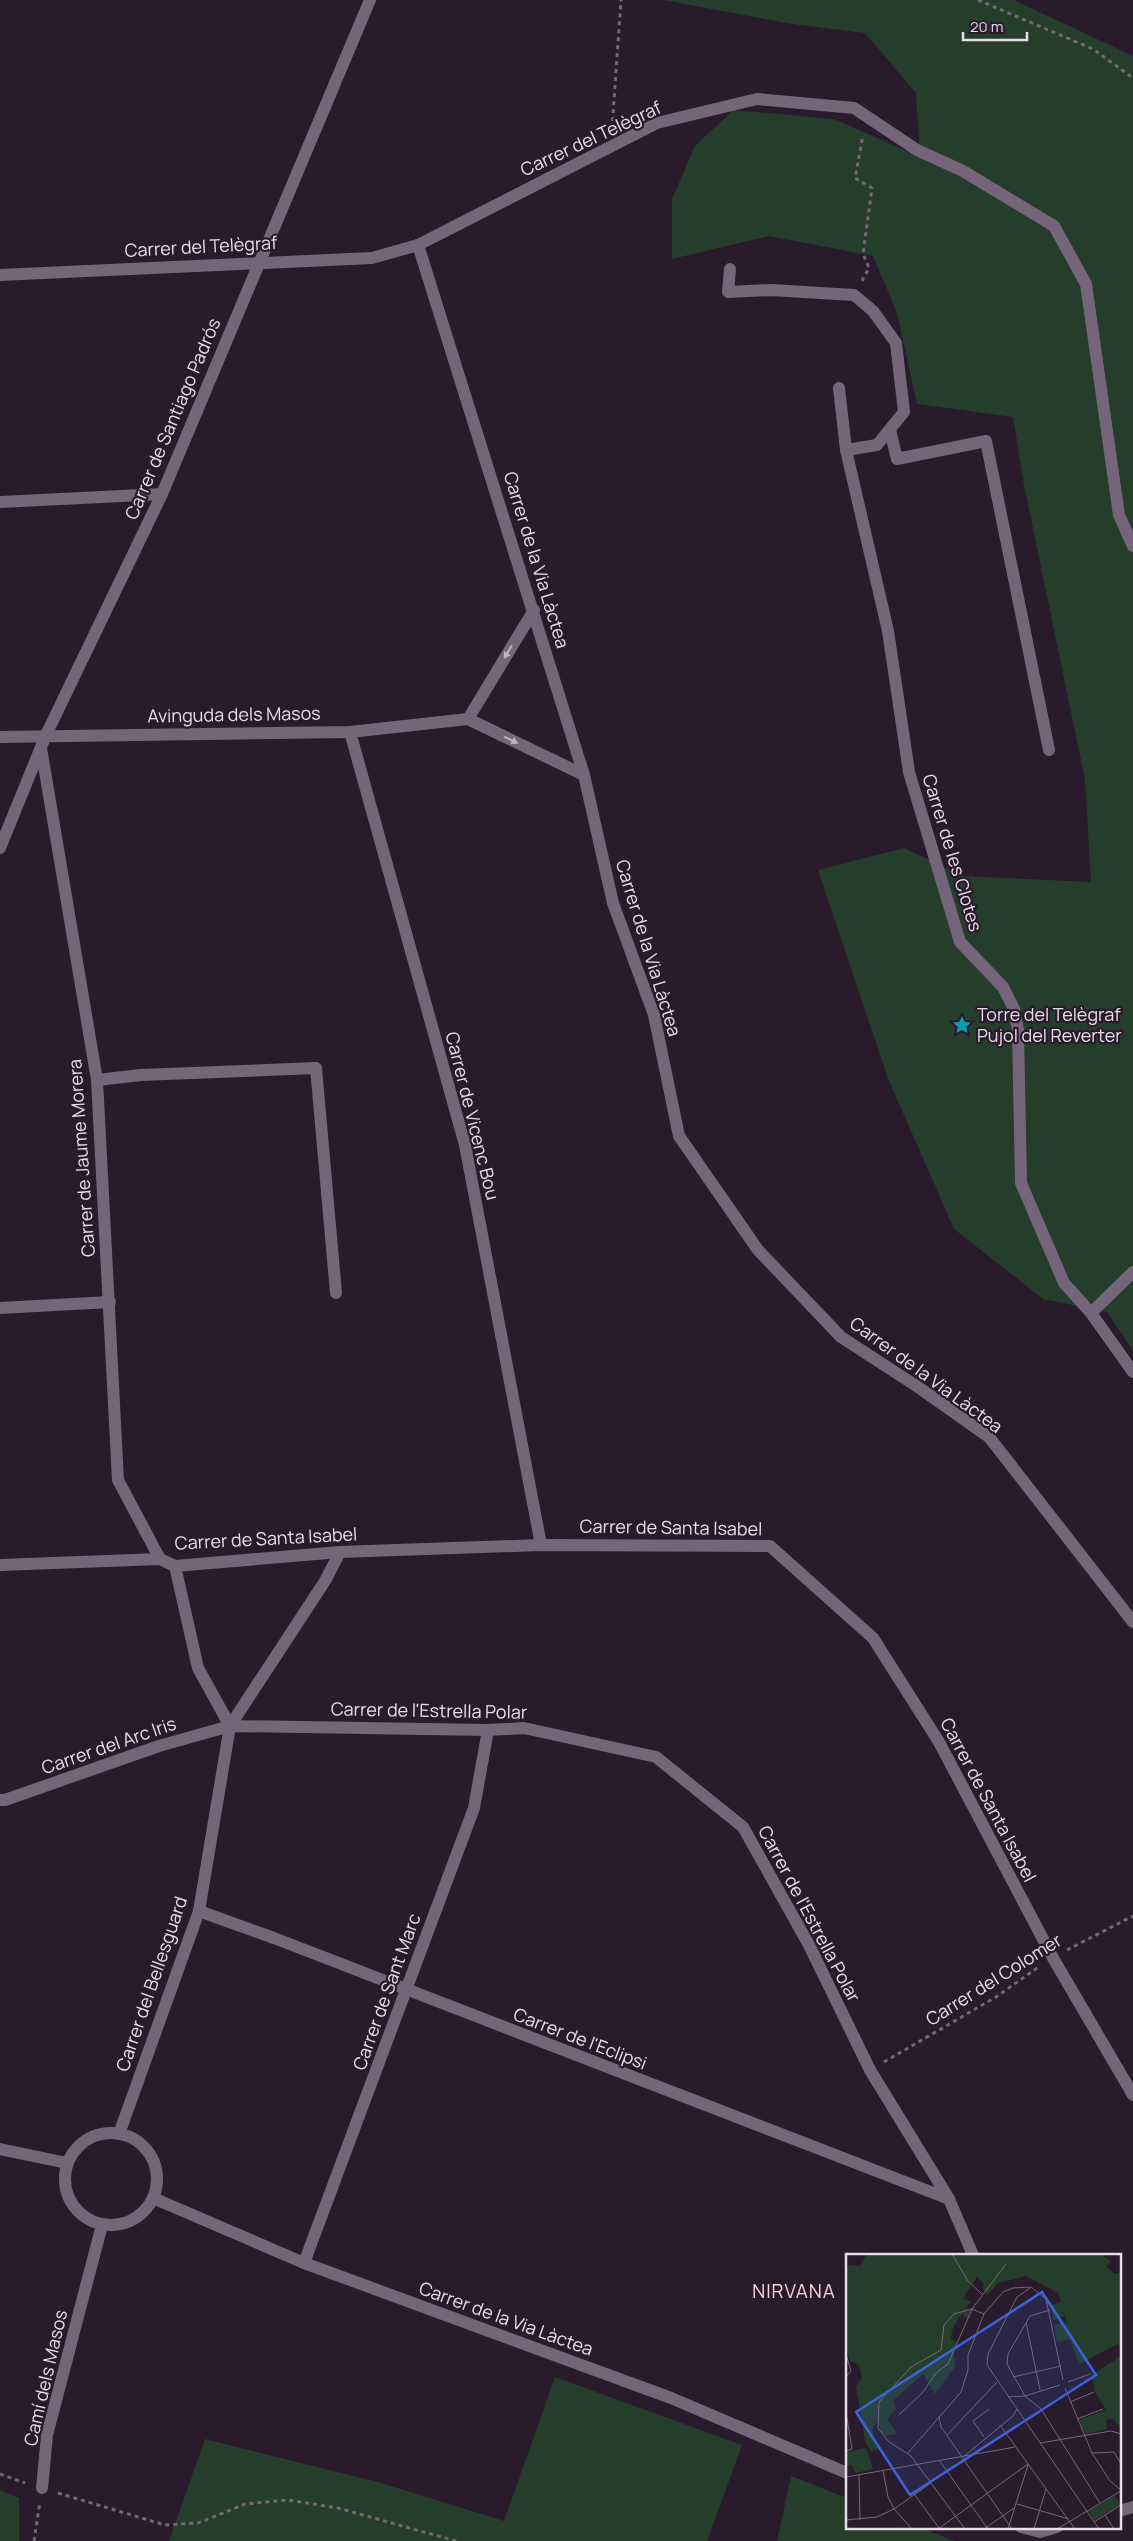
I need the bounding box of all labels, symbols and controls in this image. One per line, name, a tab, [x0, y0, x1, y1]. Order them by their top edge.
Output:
scale bar	[963, 10, 1027, 42]
text: 20 m	[970, 16, 1003, 37]
street label: Carrer del Telègraf	[516, 95, 666, 181]
street label: Carrer del Telègraf	[124, 230, 279, 262]
street label: Carrer de Santiago Padrós	[119, 314, 225, 523]
street label: Carrer de la Via Làctea	[499, 468, 575, 651]
one-way arrow	[504, 645, 513, 658]
street label: Avinguda dels Masos	[147, 700, 321, 728]
one-way arrow	[504, 736, 519, 744]
street label: Carrer de les Clotes	[918, 771, 988, 934]
street label: Carrer de la Via Làctea	[611, 856, 687, 1039]
place label: Torre del Telègraf Pujol del Reverter	[977, 1002, 1122, 1047]
place icon: Torre del Telègraf Pujol del Reverter	[951, 1014, 973, 1036]
street label: Carrer de Vicenc Bou	[440, 1029, 505, 1202]
street label: Carrer de Jaume Morera	[62, 1058, 100, 1258]
street label: Carrer de la Via Làctea	[845, 1311, 1008, 1438]
street label: Carrer de Santa Isabel	[579, 1513, 763, 1541]
street label: Carrer de Santa Isabel	[174, 1521, 358, 1555]
street label: Carrer de l'Estrella Polar	[331, 1696, 528, 1724]
street label: Carrer del Arc Iris	[38, 1711, 179, 1779]
street label: Carrer de Santa Isabel	[935, 1713, 1042, 1886]
street label: Carrer de l'Estrella Polar	[753, 1821, 867, 2006]
street label: Carrer del Bellesguard	[110, 1893, 192, 2074]
street label: Carrer de Sant Marc	[347, 1910, 426, 2073]
street label: Carrer del Colomer	[921, 1927, 1066, 2031]
street label: Carrer de l'Eclipsi	[510, 2002, 651, 2075]
inset map	[846, 2254, 1120, 2528]
street label: Carrer de la Via Làctea	[416, 2275, 597, 2361]
district label: NIRVANA	[752, 2278, 836, 2304]
street label: Camí dels Masos	[18, 2307, 72, 2448]

